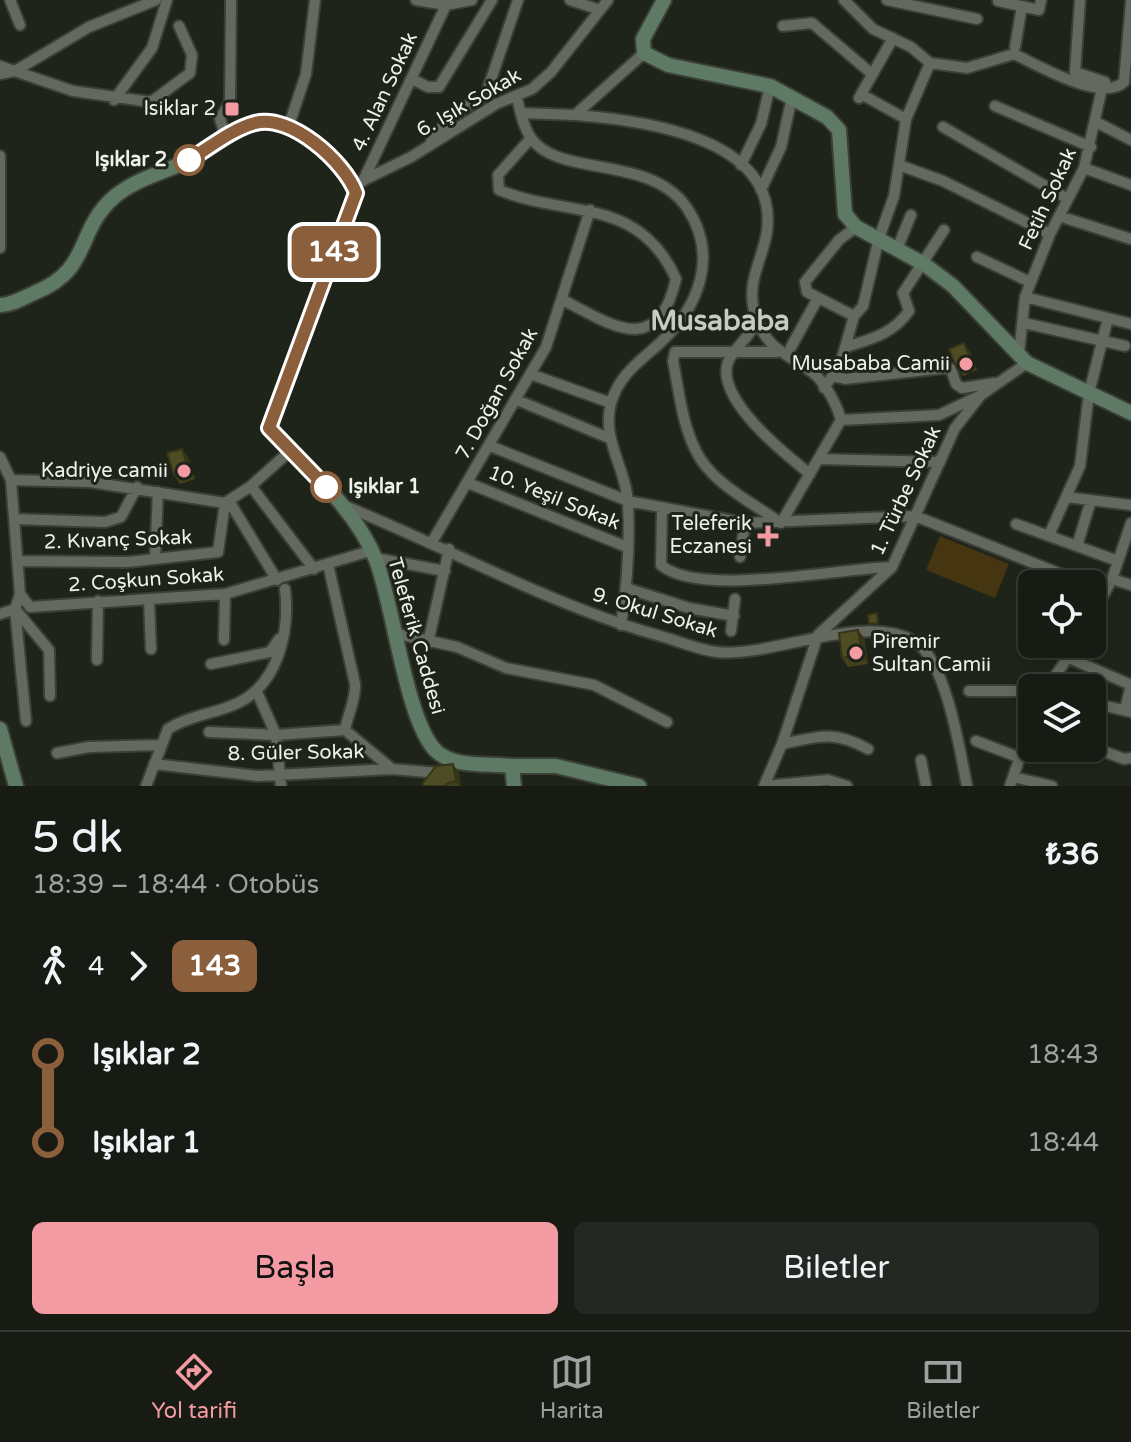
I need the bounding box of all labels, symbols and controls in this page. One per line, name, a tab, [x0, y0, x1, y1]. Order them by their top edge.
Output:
street label: 4. Alan Sokak	[347, 29, 423, 155]
street label: 6. Işık Sokak	[413, 63, 526, 143]
place label: Isiklar 2	[143, 97, 216, 121]
marker: Isiklar 2	[223, 100, 241, 118]
street label: Fetih Sokak	[1014, 144, 1082, 254]
marker: Işıklar 2	[174, 145, 204, 175]
place label: Işıklar 2	[94, 148, 167, 172]
line badge: 143	[288, 226, 380, 278]
text: 143	[308, 235, 360, 269]
district label: Musababa	[650, 304, 790, 338]
street label: 7. Doğan Sokak	[451, 324, 543, 464]
place label: Musababa Camii	[792, 352, 950, 376]
marker: Musababa Camii	[957, 355, 975, 373]
street label: 1. Türbe Sokak	[865, 422, 947, 560]
place label: Kadriye camii	[41, 459, 168, 483]
street label: 10. Yeşil Sokak	[485, 461, 624, 535]
marker: Kadriye camii	[175, 462, 193, 480]
marker: Işıklar 1	[311, 472, 341, 502]
place label: Işıklar 1	[348, 475, 421, 499]
place label: Teleferik Eczanesi	[670, 512, 752, 559]
street label: 2. Kıvanç Sokak	[43, 525, 193, 555]
marker: Teleferik Eczanesi	[759, 527, 777, 545]
street label: Teleferik Caddesi	[382, 555, 450, 717]
street label: 2. Coşkun Sokak	[67, 563, 225, 597]
map controls	[1018, 570, 1106, 762]
button: locate	[1018, 570, 1106, 658]
street label: 9. Okul Sokak	[590, 583, 721, 643]
place label: Piremir Sultan Camii	[872, 630, 991, 677]
marker: Piremir Sultan Camii	[847, 644, 865, 662]
button: layers	[1018, 674, 1106, 762]
street label: 8. Güler Sokak	[227, 740, 365, 766]
text: 5 dk	[32, 812, 123, 865]
text: ₺36	[1045, 836, 1099, 873]
text: 18:39 – 18:44 · Otobüs	[32, 869, 319, 900]
icon: walk	[32, 944, 76, 988]
icon: forward	[116, 944, 160, 988]
text: 143	[188, 949, 241, 983]
text: 4	[88, 951, 104, 982]
text: Işıklar 2	[92, 1036, 201, 1073]
text: 18:43	[1027, 1039, 1099, 1070]
text: Işıklar 1	[92, 1124, 201, 1161]
text: 18:44	[1027, 1127, 1099, 1158]
button: Başla	[32, 1222, 558, 1314]
button: Biletler	[574, 1222, 1099, 1314]
tab: Yol tarifi	[151, 1350, 237, 1424]
tab: Harita	[540, 1350, 604, 1424]
tab: Biletler	[906, 1350, 980, 1424]

